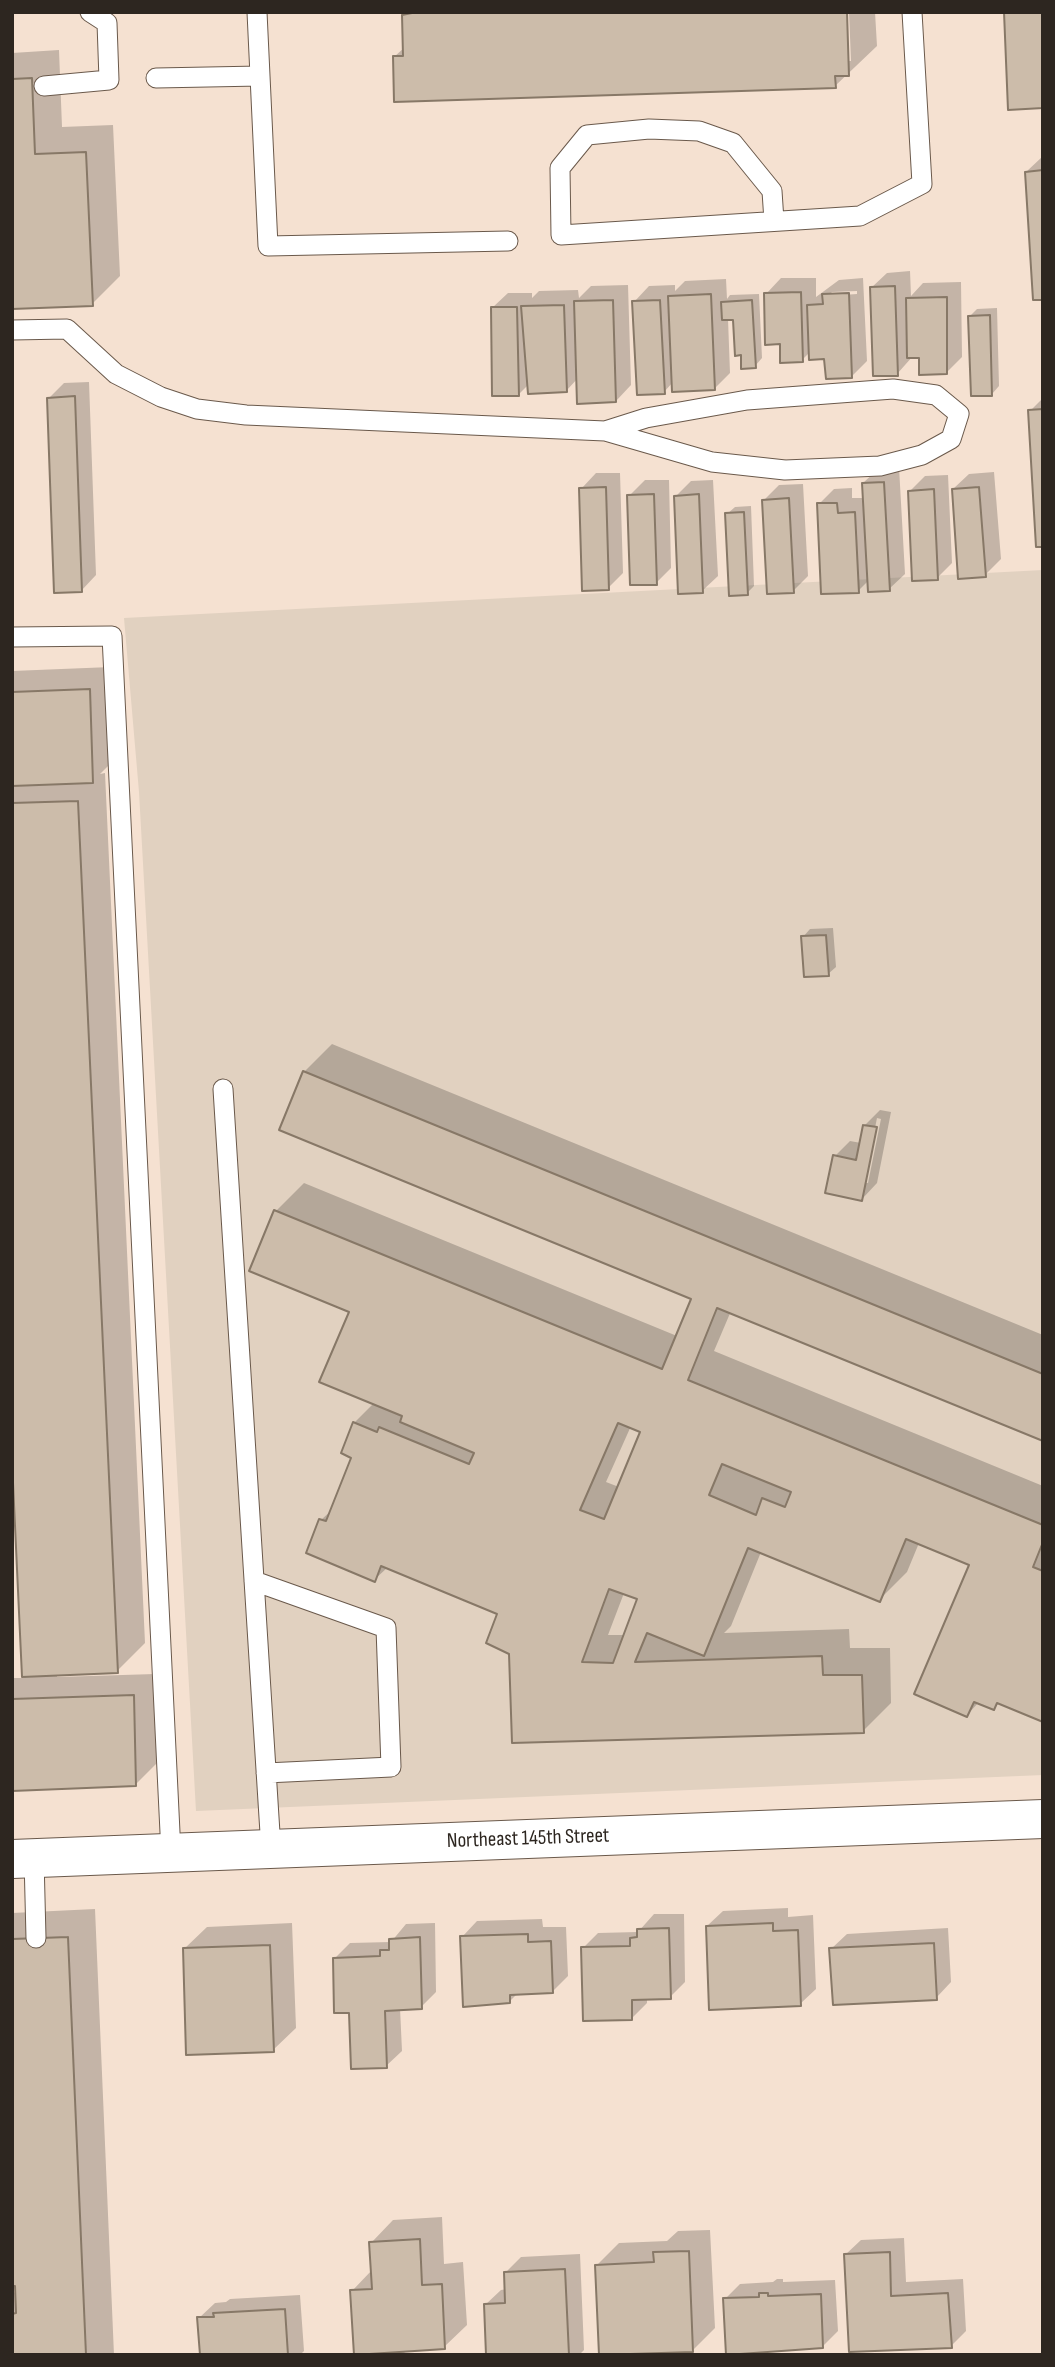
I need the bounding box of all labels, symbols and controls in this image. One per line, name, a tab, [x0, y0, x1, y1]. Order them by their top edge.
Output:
street label: Northeast 145th Street	[446, 1824, 610, 1854]

